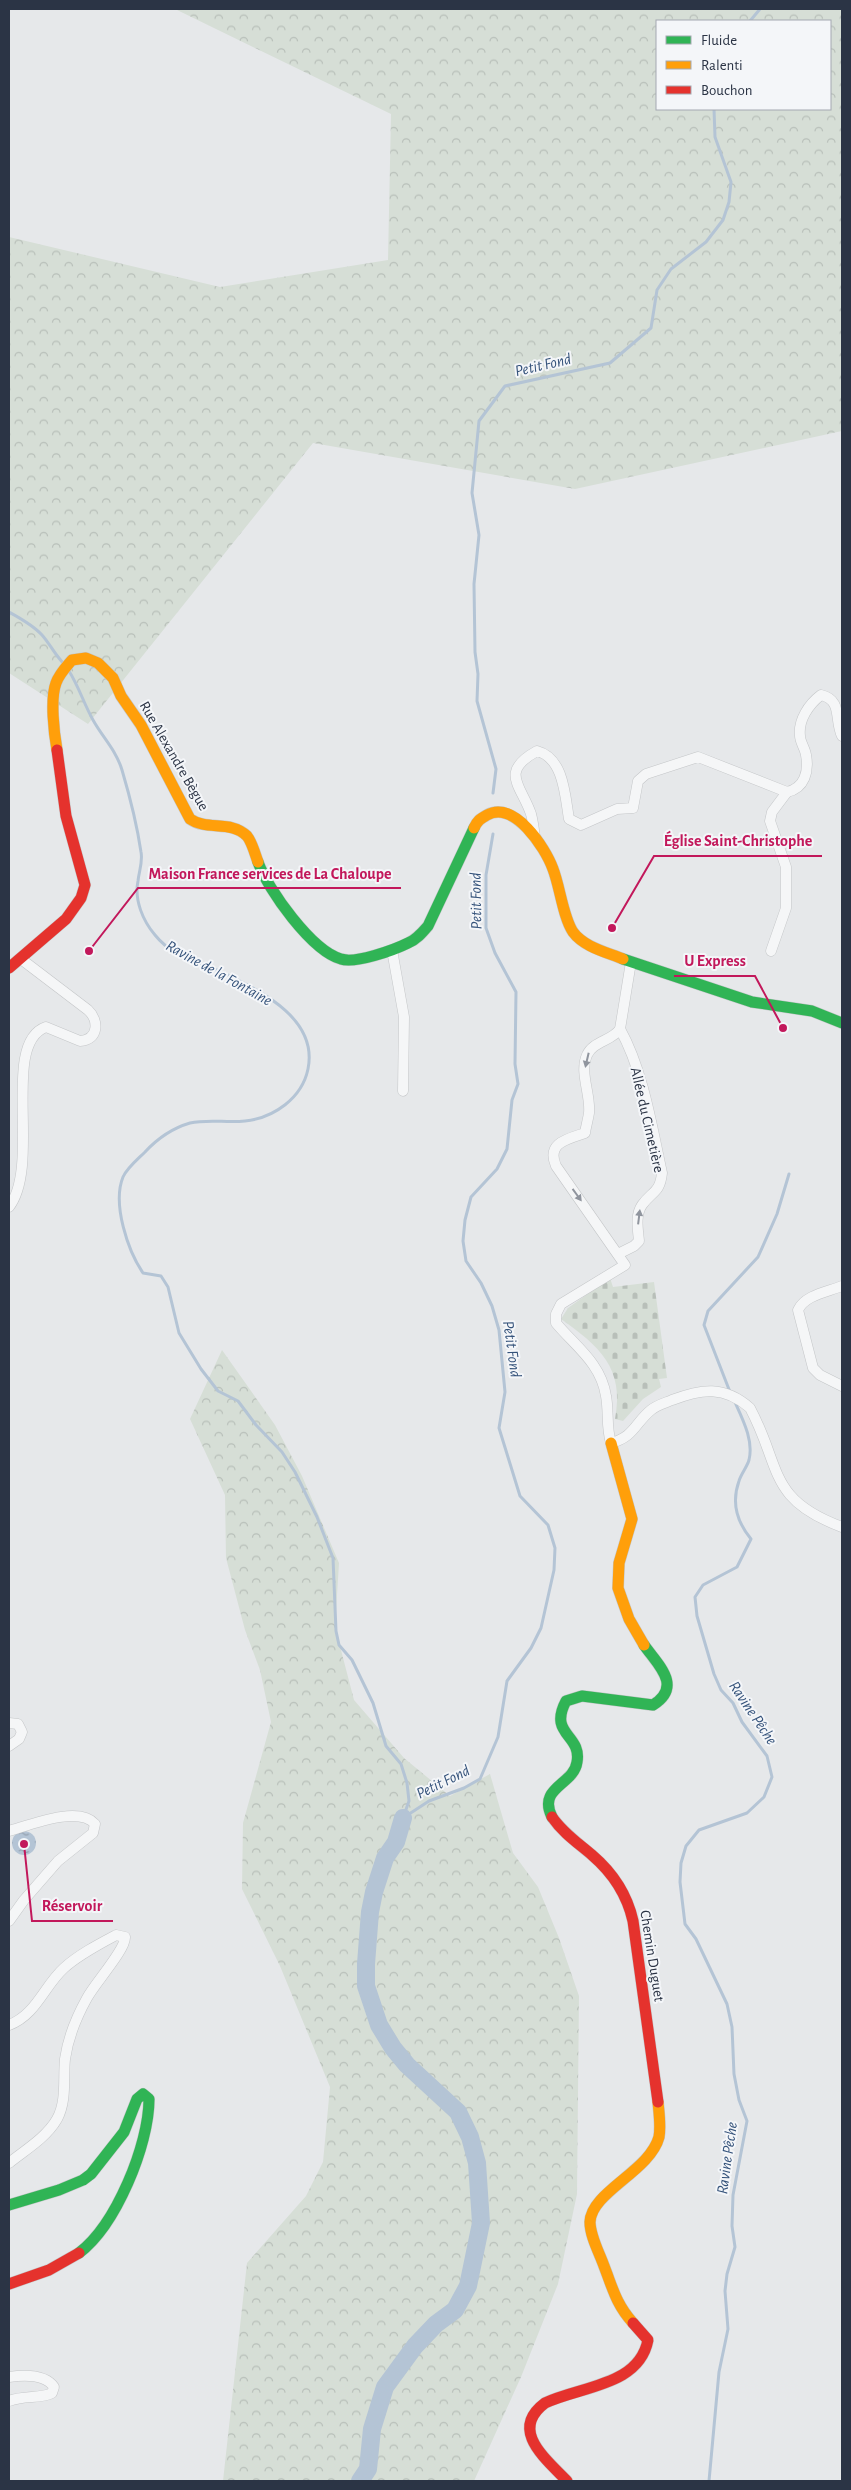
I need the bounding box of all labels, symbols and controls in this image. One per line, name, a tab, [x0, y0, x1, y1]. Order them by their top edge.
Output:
legend	[656, 20, 831, 110]
text: Fluide	[701, 33, 737, 48]
text: Ralenti	[701, 58, 743, 73]
text: Bouchon	[701, 83, 752, 98]
water label: Petit Fond	[513, 351, 573, 379]
street label: Rue Alexandre Bègue	[137, 699, 211, 813]
callout: Église Saint-Christophe	[654, 825, 822, 856]
text: Église Saint-Christophe	[664, 830, 813, 849]
callout: Maison France services de La Chaloupe	[138, 857, 401, 888]
text: Maison France services de La Chaloupe	[148, 866, 392, 882]
water label: Petit Fond	[468, 872, 484, 930]
water label: Ravine de la Fontaine	[163, 937, 275, 1009]
callout: U Express	[674, 945, 755, 976]
text: U Express	[684, 953, 746, 969]
one-way arrow	[583, 1053, 591, 1068]
street label: Allée du Cimetière	[628, 1066, 666, 1174]
one-way arrow	[572, 1188, 582, 1202]
one-way arrow	[635, 1209, 643, 1225]
water label: Petit Fond	[500, 1320, 524, 1378]
water label: Ravine Pêche	[726, 1678, 780, 1748]
water label: Petit Fond	[414, 1762, 472, 1802]
callout: Réservoir	[32, 1890, 113, 1921]
text: Réservoir	[42, 1898, 103, 1914]
street label: Chemin Duguet	[637, 1909, 667, 2003]
water label: Ravine Pêche	[714, 2121, 740, 2195]

